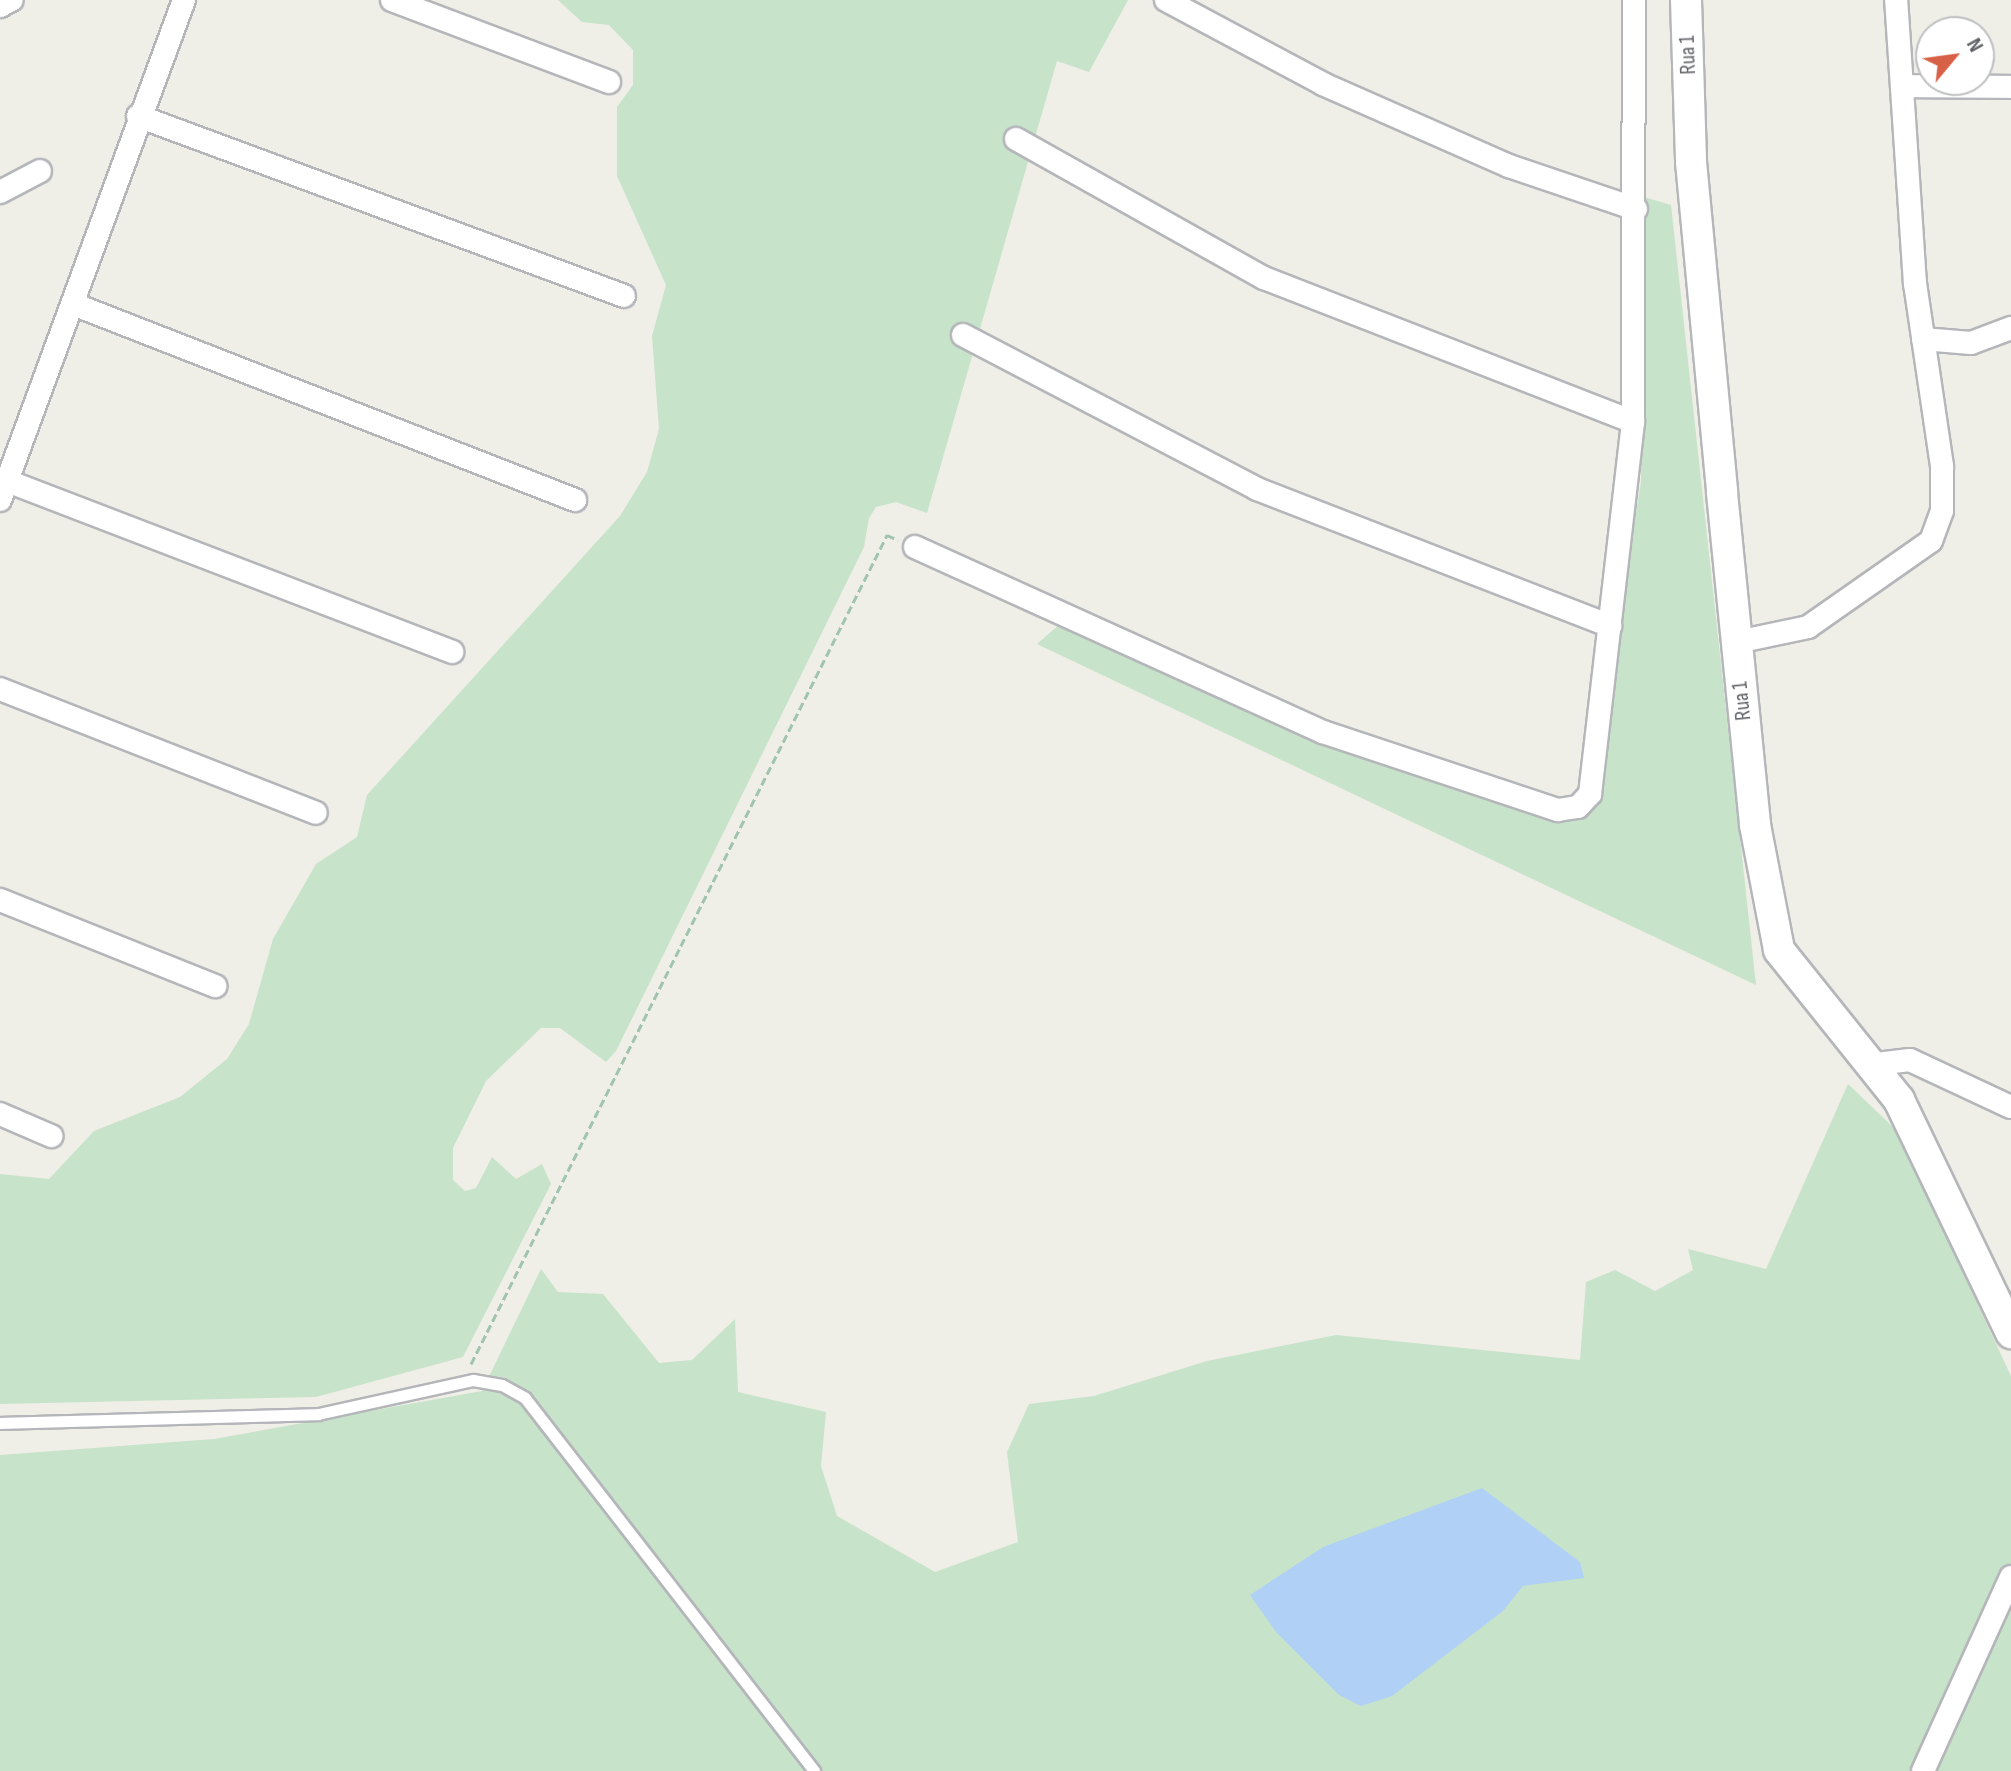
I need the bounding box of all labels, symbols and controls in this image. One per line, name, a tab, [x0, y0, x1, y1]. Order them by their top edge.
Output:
north arrow	[1915, 16, 1995, 96]
text: N	[1960, 33, 1989, 57]
street label: Rua 1	[1674, 35, 1702, 75]
street label: Rua 1	[1727, 680, 1757, 722]

